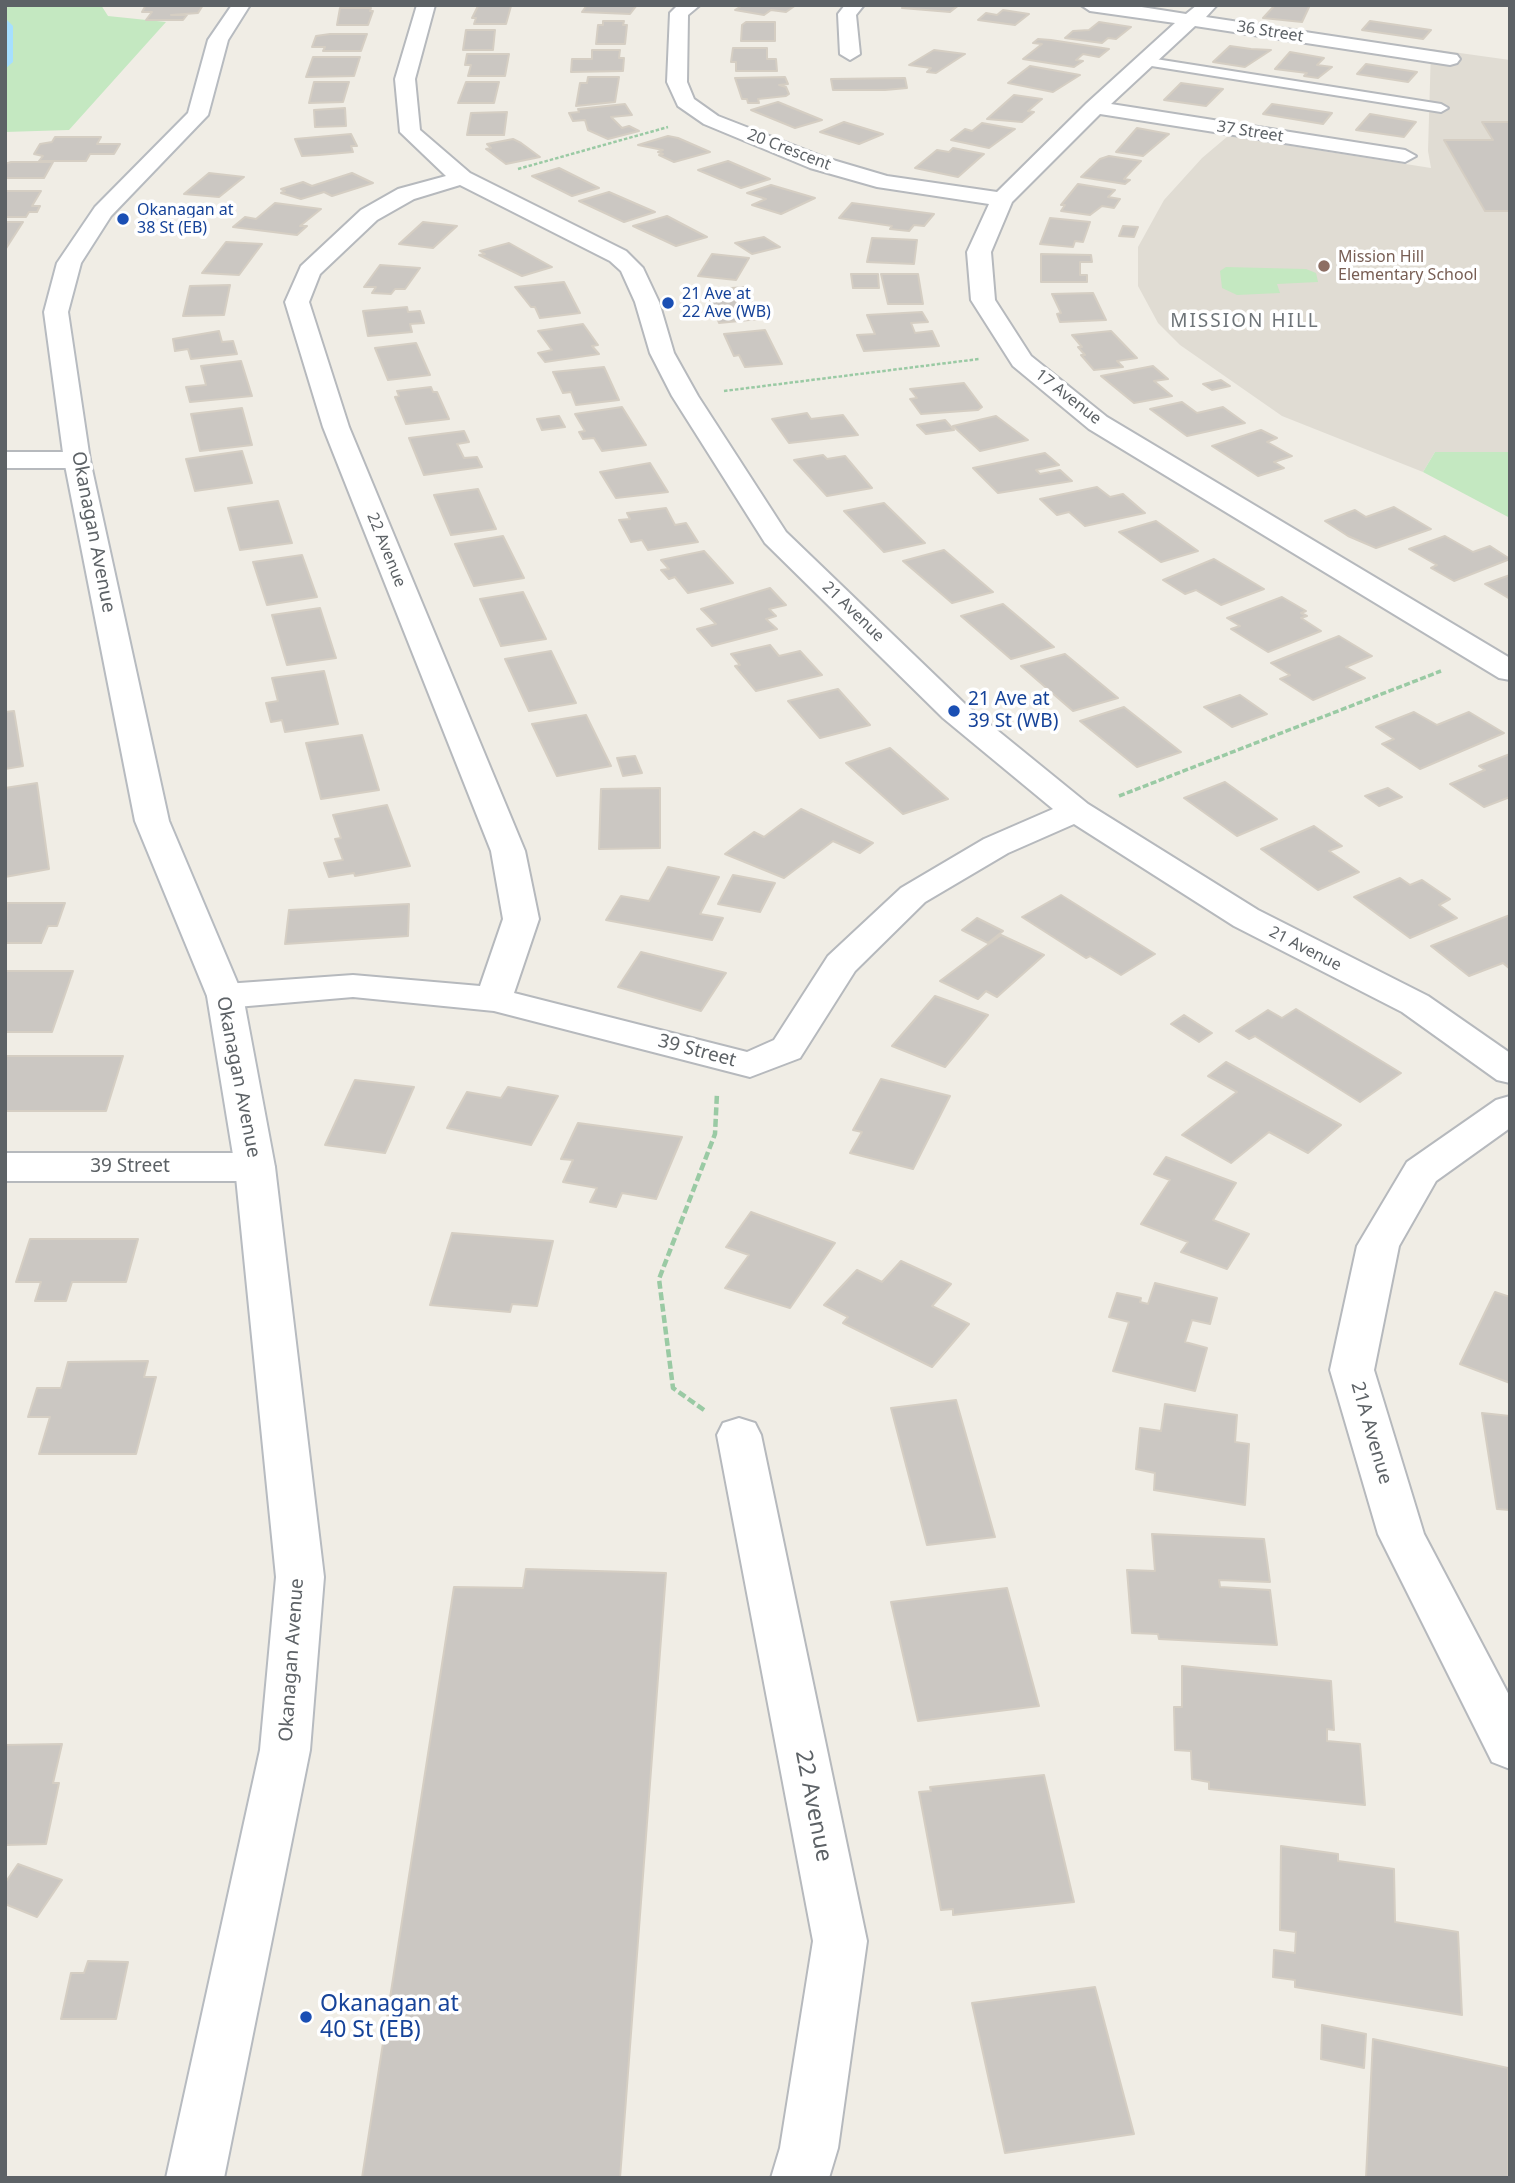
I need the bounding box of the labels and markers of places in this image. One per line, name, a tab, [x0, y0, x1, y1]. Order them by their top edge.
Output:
place label: Okanagan at 38 St (EB)	[137, 200, 233, 238]
marker: Okanagan at 38 St (EB)	[115, 211, 131, 227]
place label: Mission Hill Elementary School	[1338, 247, 1477, 285]
marker: Mission Hill Elementary School	[1316, 258, 1332, 274]
place label: 21 Ave at 22 Ave (WB)	[682, 284, 771, 322]
marker: 21 Ave at 22 Ave (WB)	[660, 295, 676, 311]
place label: 21 Ave at 39 St (WB)	[968, 689, 1058, 733]
marker: 21 Ave at 39 St (WB)	[946, 703, 962, 719]
place label: Okanagan at 40 St (EB)	[320, 1990, 459, 2044]
marker: Okanagan at 40 St (EB)	[298, 2009, 314, 2025]

